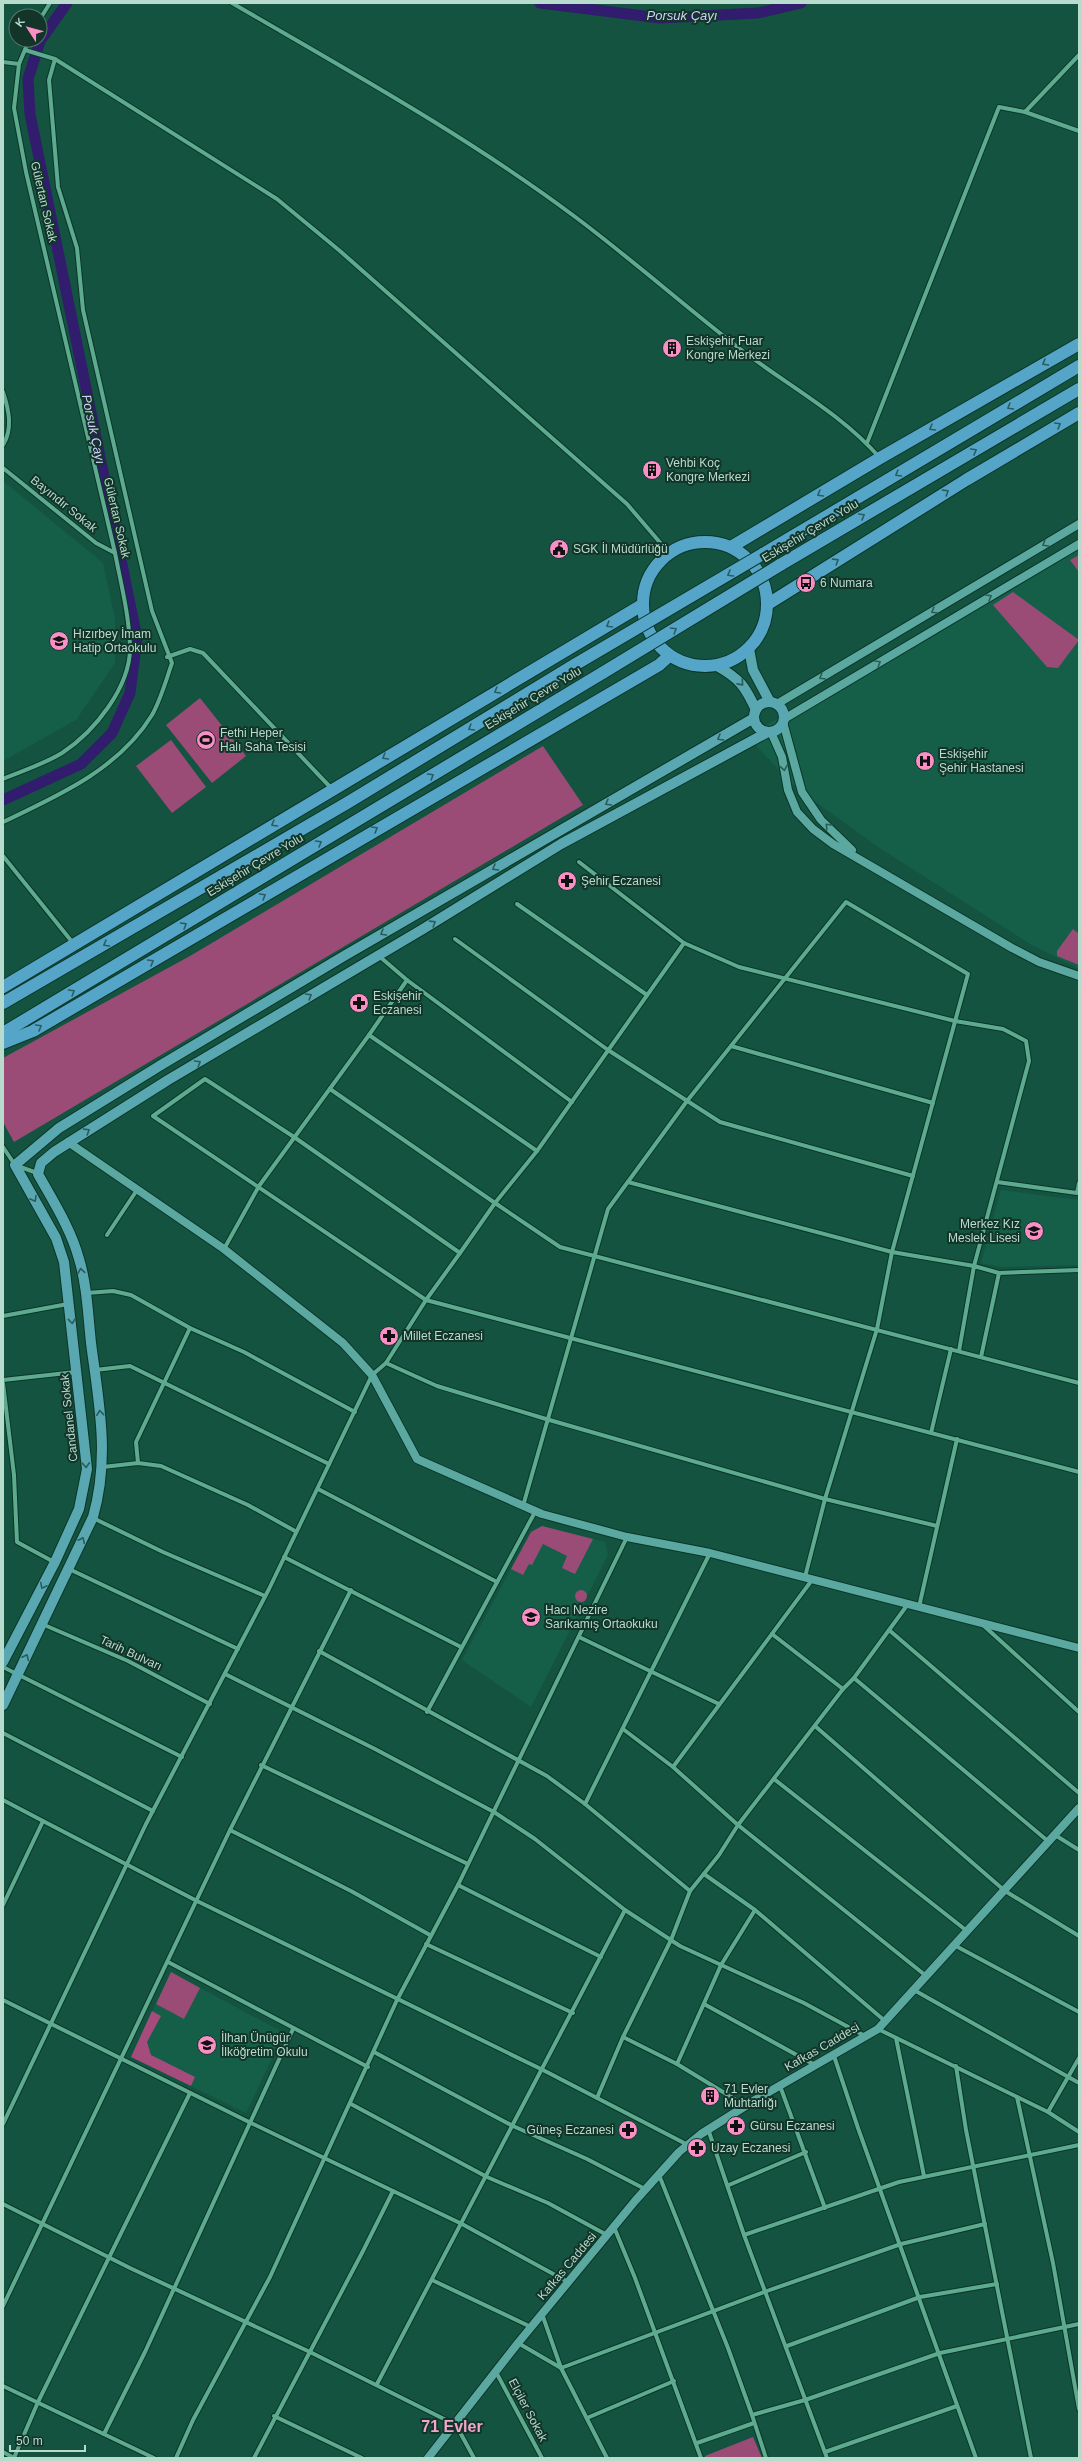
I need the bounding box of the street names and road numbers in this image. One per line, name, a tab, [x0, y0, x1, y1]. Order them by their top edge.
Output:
street label: Gülertan Sokak	[28, 160, 60, 245]
street label: Bayındır Sokak	[28, 473, 101, 536]
street label: Gülertan Sokak	[101, 476, 133, 561]
street label: Eskişehir Çevre Yolu	[759, 497, 861, 565]
street label: Eskişehir Çevre Yolu	[482, 664, 584, 732]
street label: Eskişehir Çevre Yolu	[204, 831, 306, 899]
street label: Candanel Sokak	[57, 1372, 81, 1463]
street label: Tarih Bulvarı	[98, 1633, 164, 1673]
street label: Kafkas Caddesi	[782, 2020, 862, 2074]
street label: Kafkas Caddesi	[535, 2229, 599, 2303]
street label: Elçiler Sokak	[506, 2376, 551, 2445]

